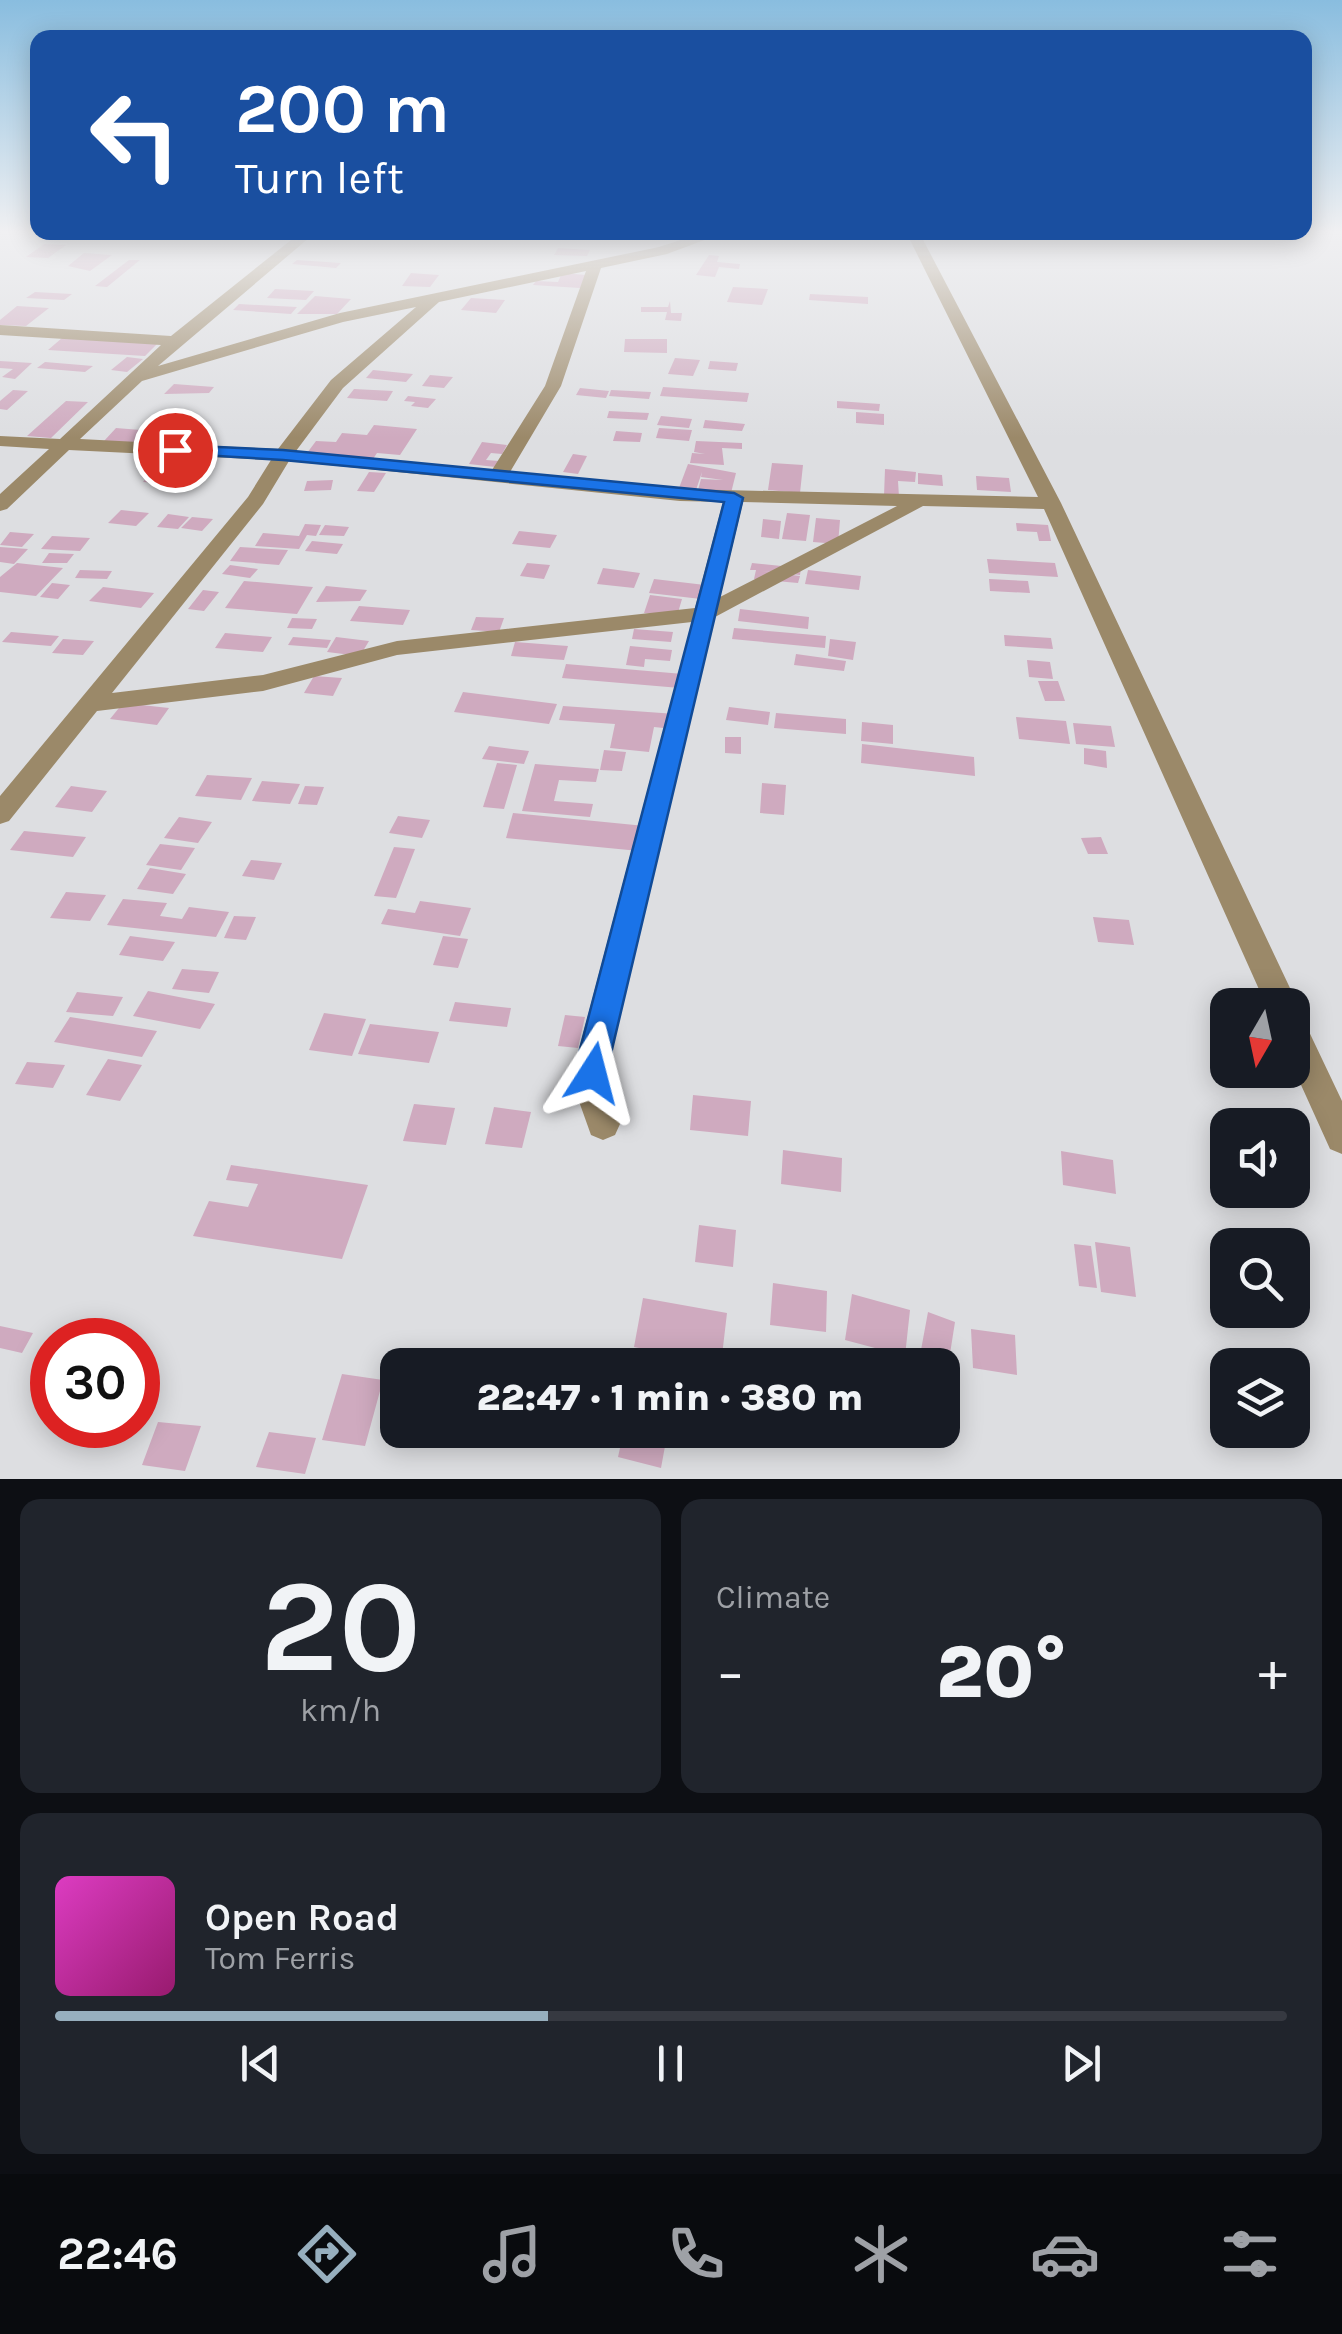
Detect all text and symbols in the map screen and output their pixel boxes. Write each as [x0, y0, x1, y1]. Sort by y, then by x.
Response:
text: 200 m [235, 68, 450, 150]
icon: left [70, 70, 200, 200]
text: Turn left [235, 152, 404, 204]
pin [133, 408, 218, 493]
icon: arrive [148, 423, 203, 478]
north arrow [1210, 988, 1310, 1088]
map controls [1210, 988, 1310, 1448]
position arrow [541, 1021, 645, 1125]
button: sound [1210, 1108, 1310, 1208]
button: search [1210, 1228, 1310, 1328]
speed limit sign: 30 [30, 1318, 160, 1448]
button: layers [1210, 1348, 1310, 1448]
text: 22:47 · 1 min · 380 m [477, 1375, 863, 1420]
text: 20 [260, 1551, 421, 1703]
text: Climate [716, 1579, 830, 1616]
text: 20° [936, 1628, 1067, 1716]
text: − [716, 1640, 745, 1704]
text: + [1258, 1640, 1287, 1704]
text: km/h [300, 1692, 381, 1729]
text: Open Road [205, 1895, 399, 1940]
text: Tom Ferris [205, 1940, 355, 1977]
icon: previous [233, 2036, 288, 2091]
icon: pause [643, 2036, 698, 2091]
icon: next [1054, 2036, 1109, 2091]
icon: directions [292, 2219, 362, 2289]
icon: music [477, 2219, 547, 2289]
icon: phone [661, 2219, 731, 2289]
icon: climate [846, 2219, 916, 2289]
icon: car [1030, 2219, 1100, 2289]
icon: filters [1215, 2219, 1285, 2289]
text: 22:46 [57, 2228, 178, 2280]

